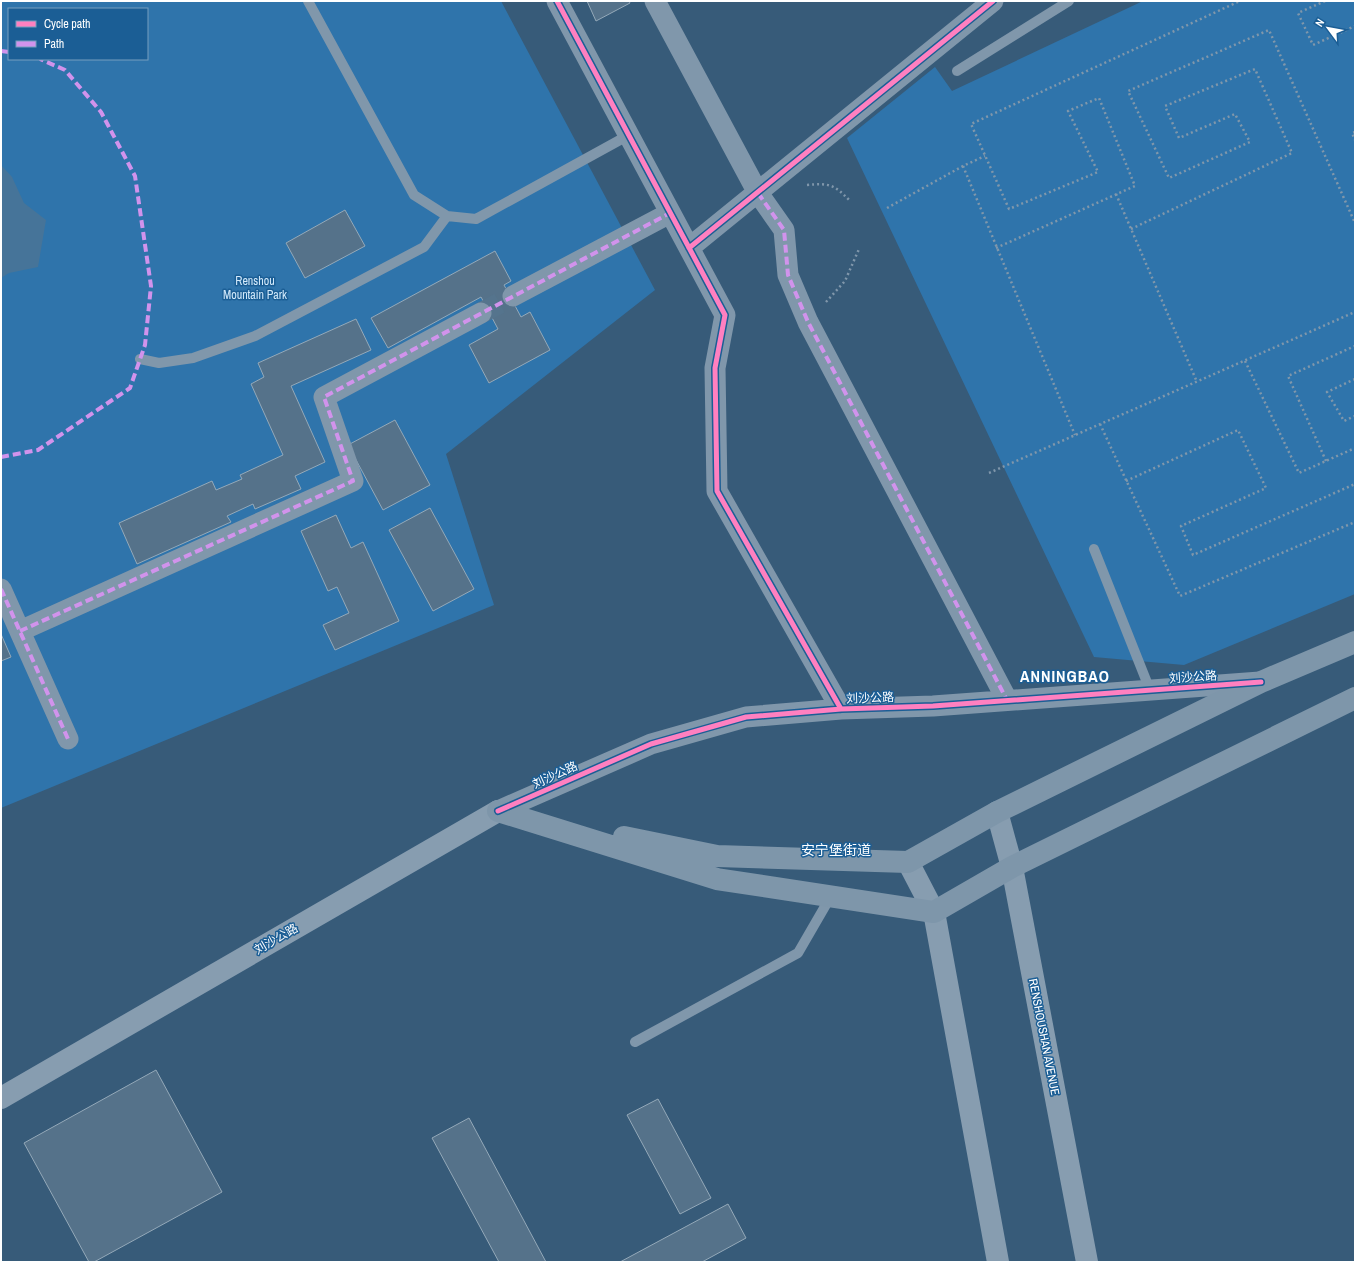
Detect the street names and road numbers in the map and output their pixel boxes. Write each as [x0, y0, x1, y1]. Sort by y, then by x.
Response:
street label: 刘沙公路 [1168, 667, 1218, 687]
street label: 刘沙公路 [846, 689, 894, 707]
street label: 刘沙公路 [530, 758, 580, 792]
street label: 刘沙公路 [251, 920, 301, 958]
street label: RENSHOUSHAN AVENUE [1025, 977, 1063, 1097]

